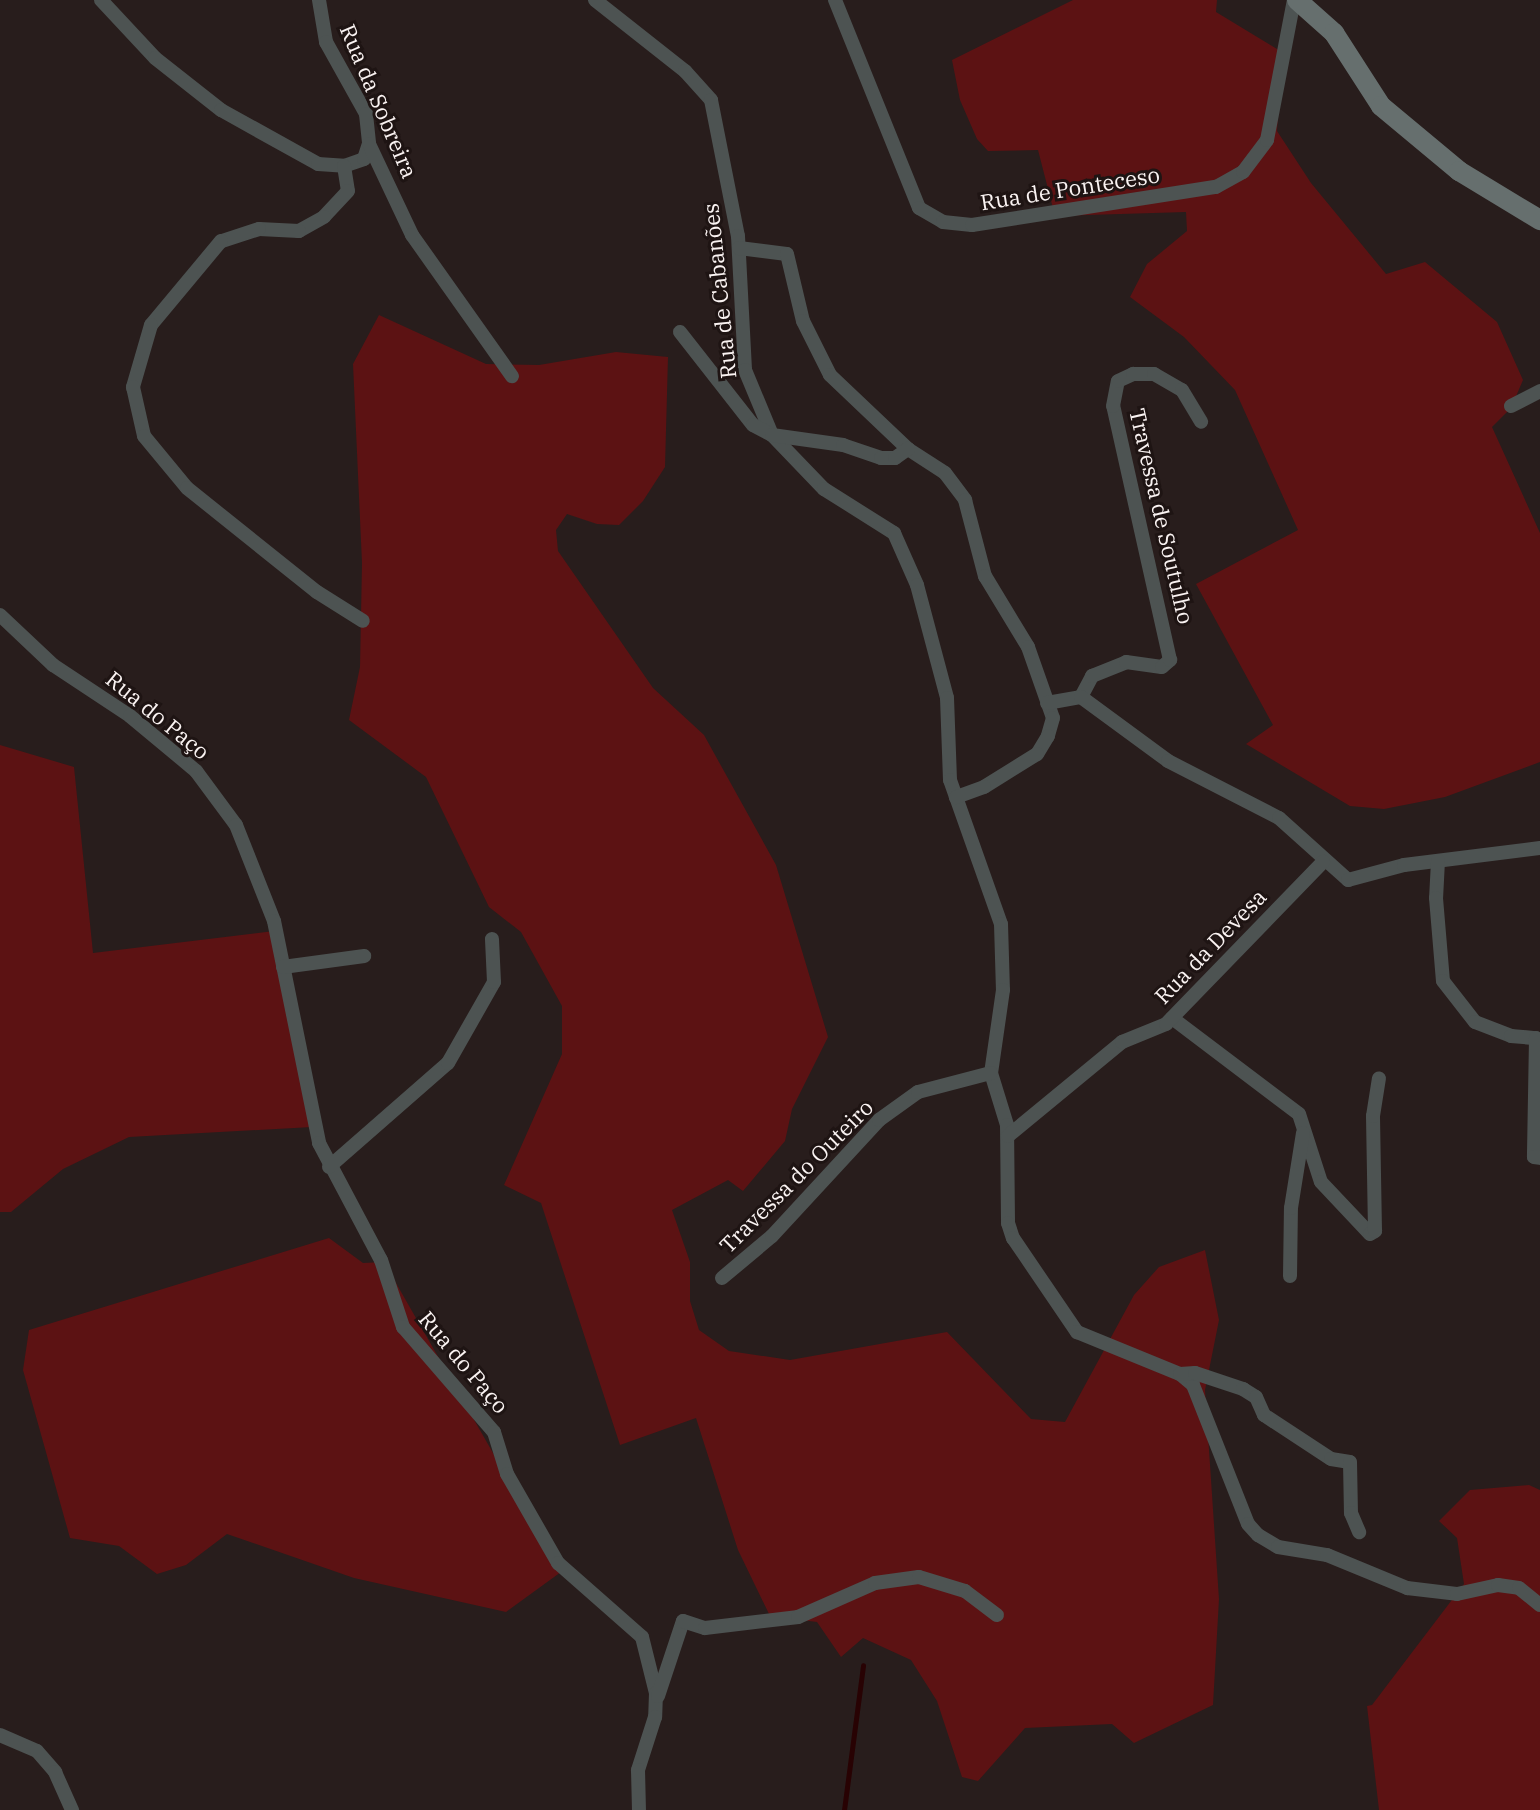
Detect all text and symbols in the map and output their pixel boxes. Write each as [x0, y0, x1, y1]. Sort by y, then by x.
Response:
street label: Rua da Sobreira [335, 20, 423, 182]
street label: Rua de Ponteceso [979, 161, 1161, 215]
street label: Rua de Cabanões [697, 202, 741, 380]
street label: Travessa de Soutulho [1124, 406, 1200, 626]
street label: Rua do Paço [101, 665, 215, 765]
street label: Rua da Devesa [1149, 883, 1271, 1009]
street label: Travessa do Outeiro [714, 1094, 878, 1258]
street label: Rua do Paço [414, 1306, 514, 1418]

